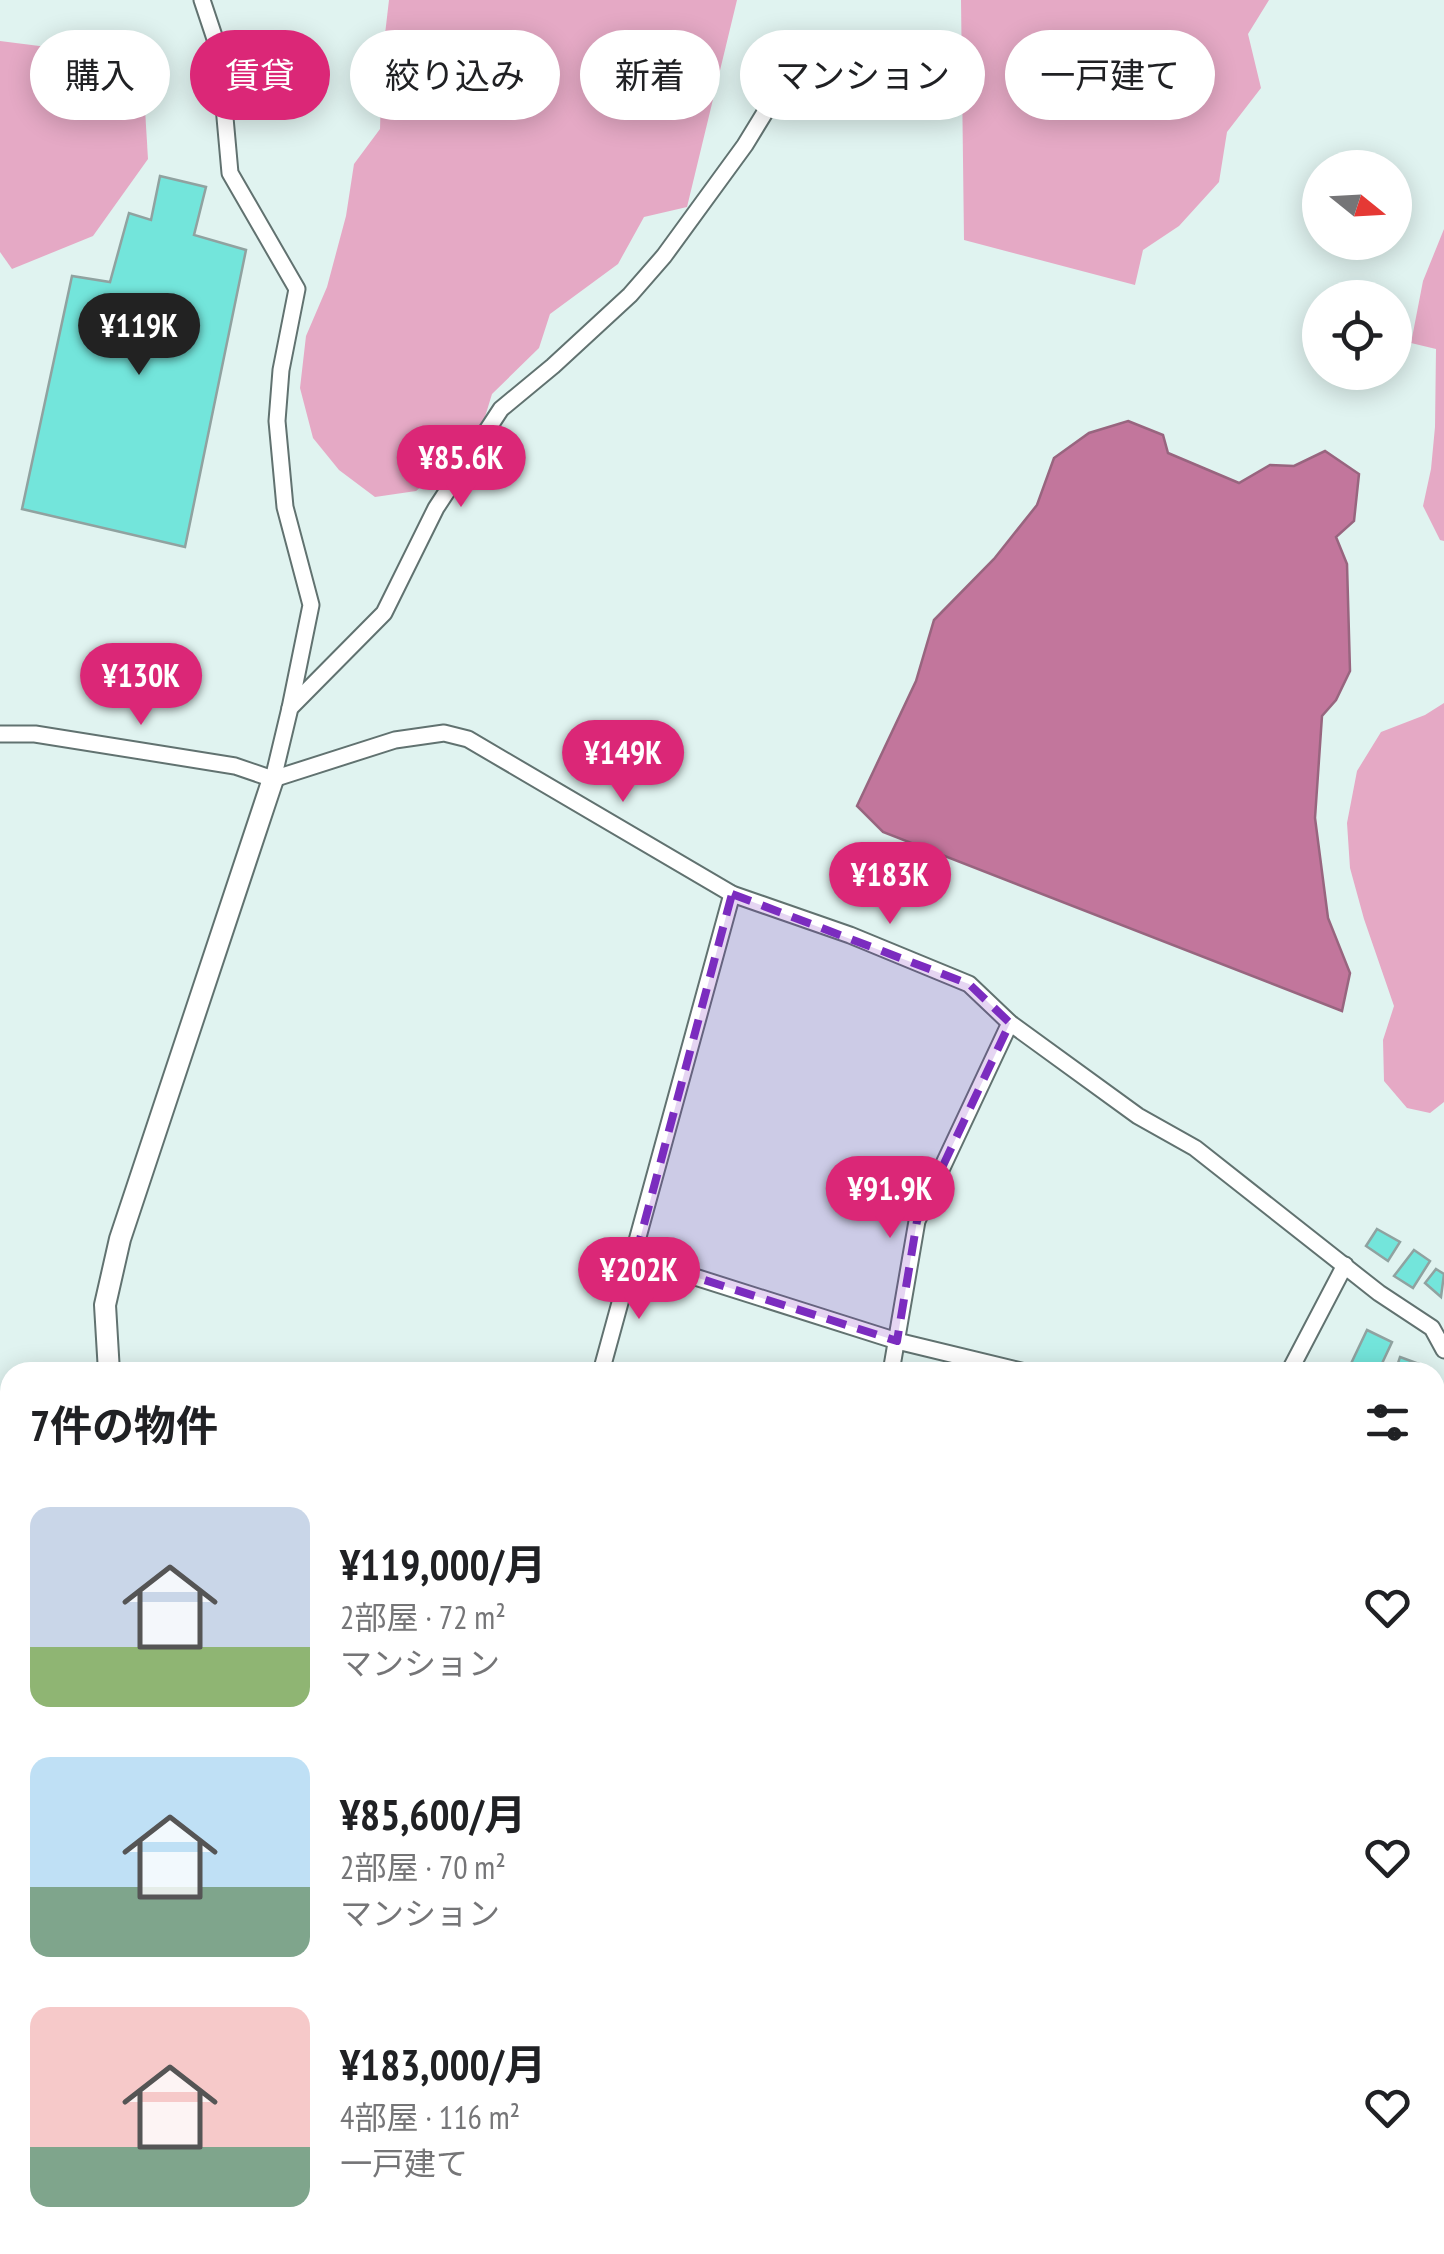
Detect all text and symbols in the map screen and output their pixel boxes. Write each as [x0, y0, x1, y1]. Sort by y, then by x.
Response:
chip: 購入 [30, 30, 170, 120]
chip: 賃貸 [190, 30, 330, 120]
chip: 絞り込み [350, 30, 560, 120]
chip: 新着 [580, 30, 720, 120]
chip: マンション [740, 30, 985, 120]
chip: 一戸建て [1005, 30, 1215, 120]
north arrow [1302, 150, 1412, 260]
map controls [1302, 150, 1412, 390]
button: locate [1302, 280, 1412, 390]
pin: ¥119K [69, 293, 209, 378]
text: ¥119K [100, 304, 178, 346]
pin: ¥85.6K [380, 425, 542, 510]
text: ¥85.6K [419, 436, 503, 478]
pin: ¥130K [71, 643, 211, 728]
text: ¥130K [102, 654, 180, 696]
pin: ¥149K [553, 720, 693, 805]
text: ¥149K [584, 731, 662, 773]
pin: ¥183K [820, 842, 960, 927]
text: ¥183K [851, 853, 929, 895]
pin: ¥91.9K [809, 1156, 971, 1241]
text: ¥91.9K [848, 1167, 932, 1209]
pin: ¥202K [569, 1237, 709, 1322]
text: ¥202K [600, 1248, 678, 1290]
icon: filters [1360, 1395, 1415, 1450]
text: 7件の物件 [30, 1398, 218, 1453]
text: ¥119,000/月 [340, 1537, 546, 1592]
icon: home [110, 1547, 230, 1667]
icon: heart [1360, 1580, 1415, 1635]
text: 2部屋 · 72 m² [340, 1596, 506, 1638]
text: マンション [340, 1642, 500, 1684]
text: ¥85,600/月 [340, 1787, 526, 1842]
icon: home [110, 1797, 230, 1917]
icon: heart [1360, 1830, 1415, 1885]
text: 2部屋 · 70 m² [340, 1846, 506, 1888]
text: マンション [340, 1892, 500, 1934]
text: ¥183,000/月 [340, 2037, 546, 2092]
icon: home [110, 2047, 230, 2167]
icon: heart [1360, 2080, 1415, 2135]
text: 4部屋 · 116 m² [340, 2096, 520, 2138]
text: 一戸建て [340, 2142, 468, 2184]

